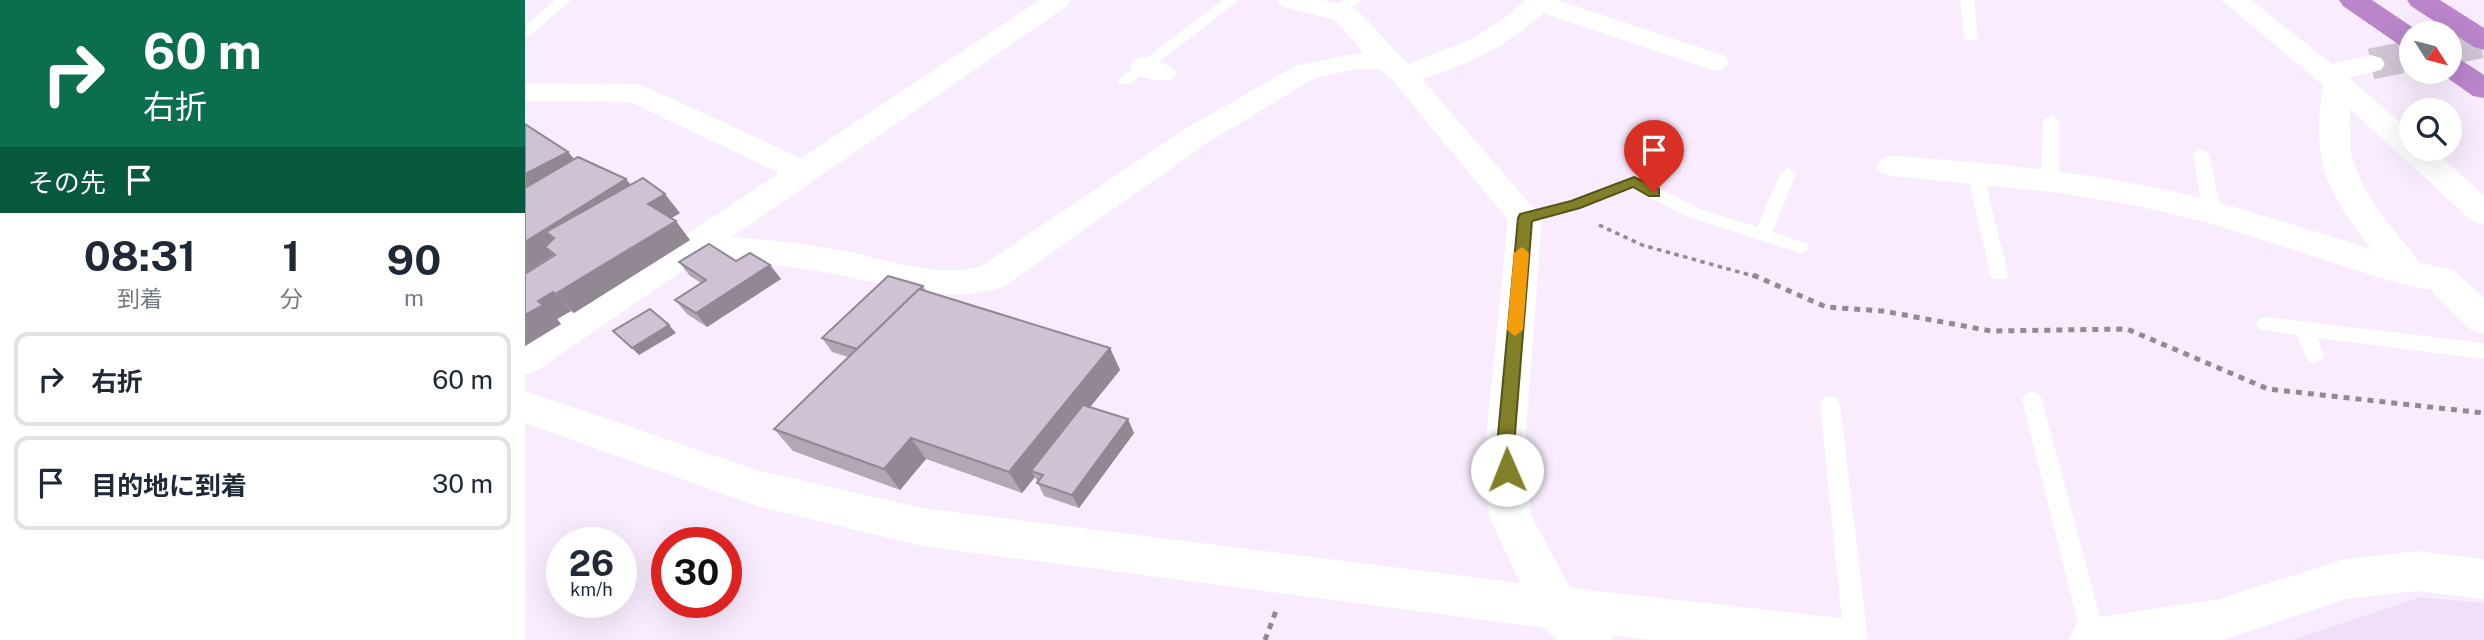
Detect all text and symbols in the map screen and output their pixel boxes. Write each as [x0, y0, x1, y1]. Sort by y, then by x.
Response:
north arrow [2399, 21, 2462, 84]
map controls [2399, 21, 2462, 161]
text: 60 m [143, 22, 262, 80]
icon: right [28, 28, 119, 119]
text: 右折 [143, 88, 207, 125]
button: search [2399, 98, 2462, 161]
pin [1624, 120, 1684, 192]
icon: arrive [1635, 131, 1673, 169]
icon: arrive [120, 161, 158, 199]
text: その先 [28, 167, 106, 198]
text: 08:31 [84, 231, 196, 280]
text: 1 [282, 231, 300, 280]
text: 90 [387, 235, 441, 284]
text: m [404, 284, 424, 311]
text: 到着 [117, 285, 163, 312]
text: 分 [280, 285, 303, 312]
icon: right [32, 360, 70, 398]
text: 60 m [432, 364, 493, 395]
text: 右折 [91, 366, 143, 397]
position arrow [1470, 433, 1544, 507]
icon: arrive [32, 464, 70, 502]
text: 30 m [432, 468, 493, 499]
text: 目的地に到着 [91, 470, 247, 501]
speed limit sign: 30 [651, 527, 742, 618]
text: 26 [569, 543, 614, 584]
text: km/h [570, 579, 613, 600]

